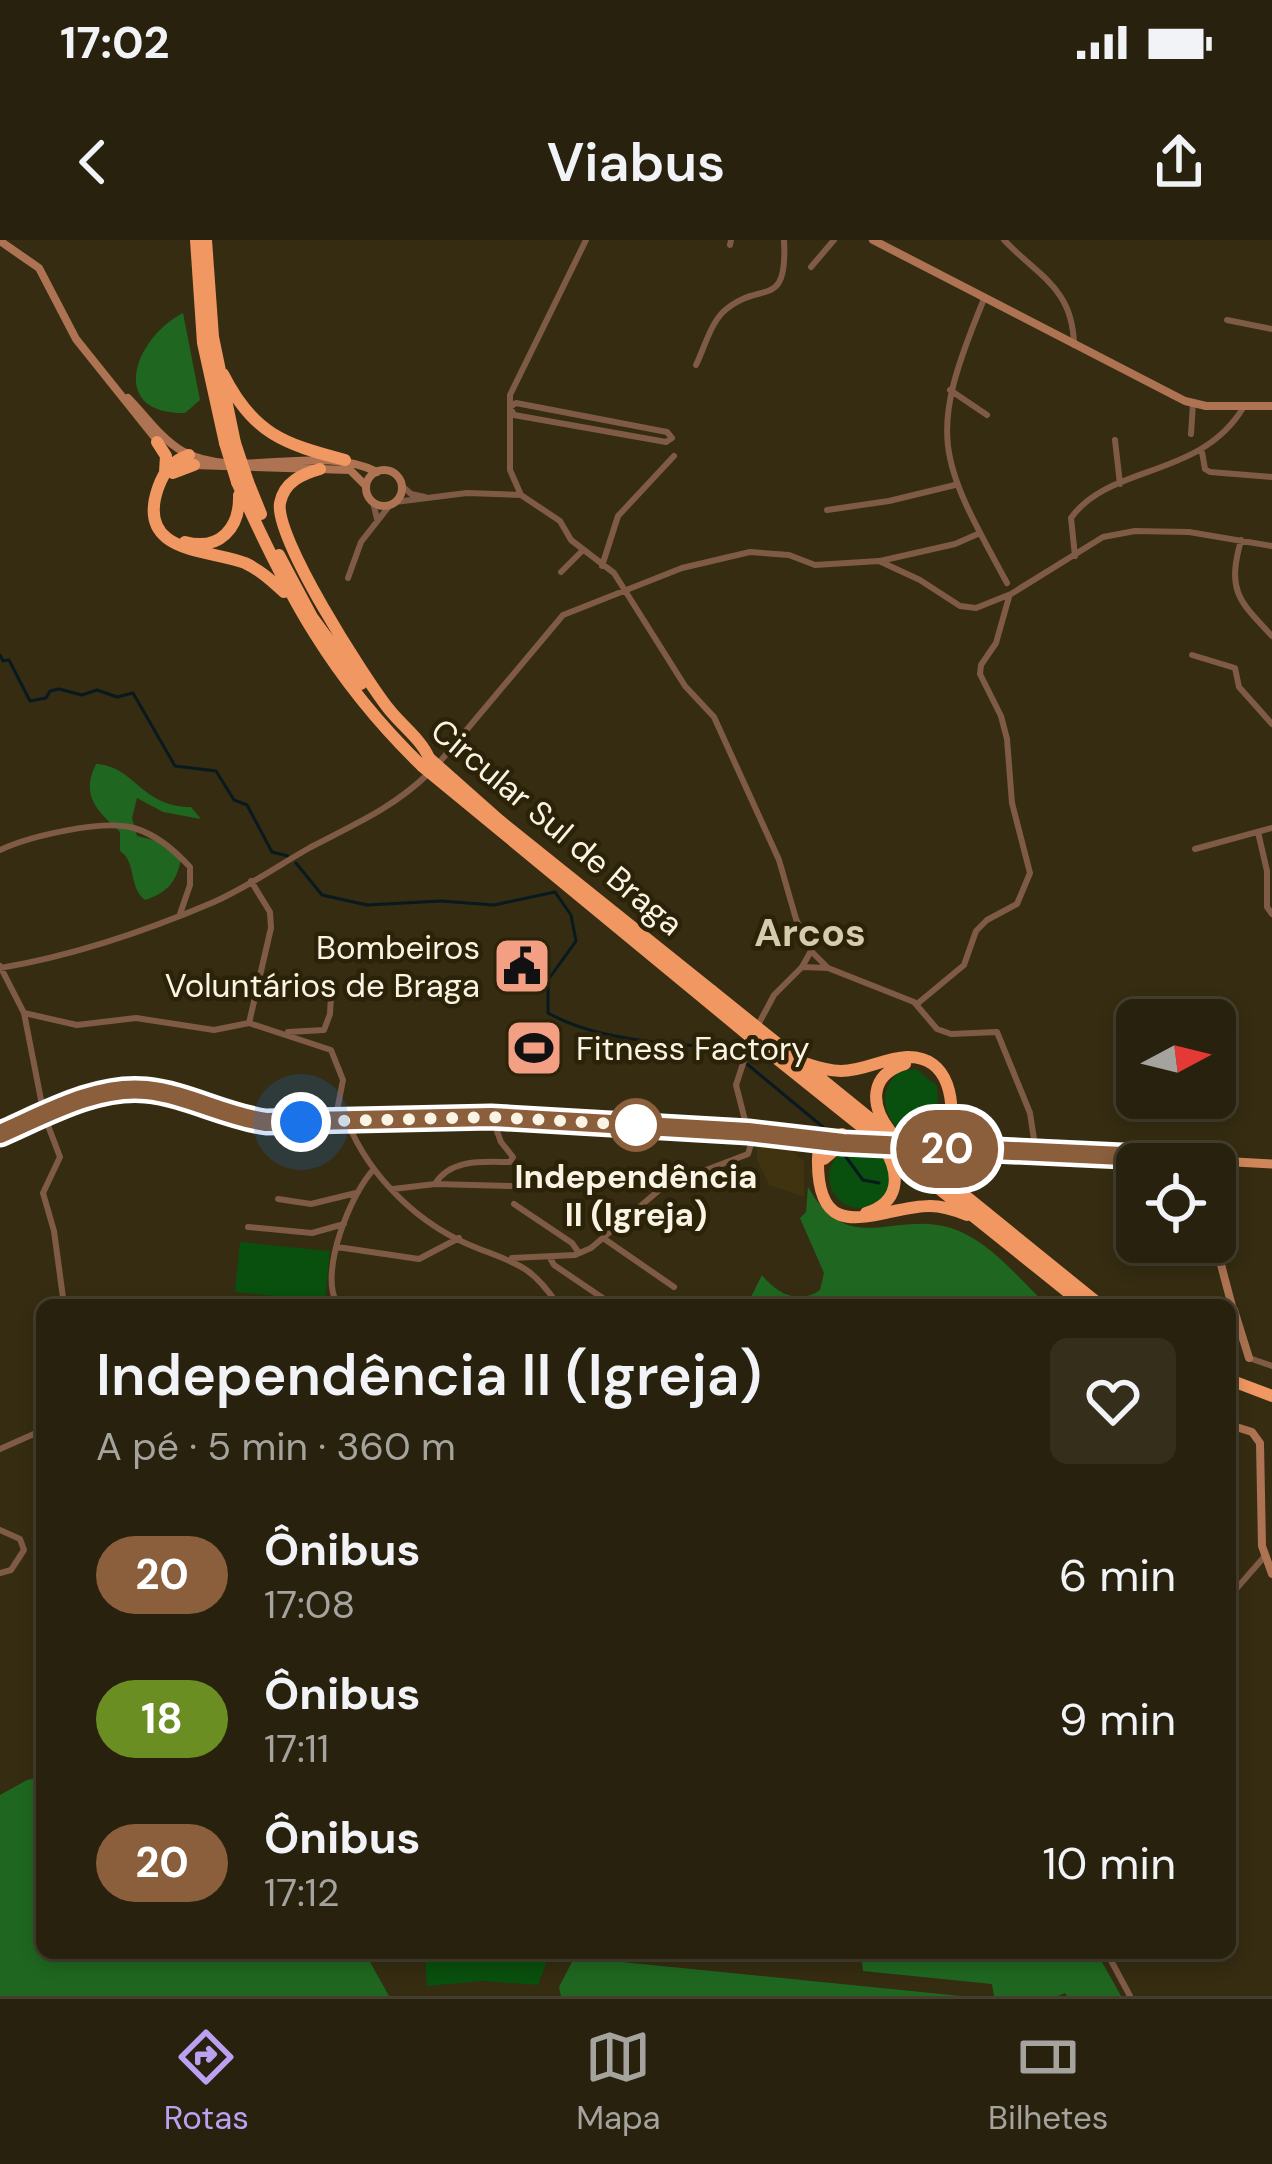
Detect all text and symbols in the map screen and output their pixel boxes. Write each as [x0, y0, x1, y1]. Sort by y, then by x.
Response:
text: 17:02 [60, 13, 169, 72]
text: Viabus [547, 127, 725, 198]
icon: back [60, 129, 126, 195]
icon: share [1146, 129, 1212, 195]
street label: Circular Sul de Braga [422, 709, 692, 945]
district label: Arcos [754, 907, 866, 958]
place label: Bombeiros Voluntários de Braga [165, 926, 480, 1007]
public building icon: Bombeiros Voluntários de Braga [491, 935, 553, 997]
north arrow [1116, 999, 1236, 1119]
map controls [1116, 999, 1236, 1263]
sports icon: Fitness Factory [503, 1017, 565, 1079]
place label: Fitness Factory [576, 1027, 810, 1070]
your location [271, 1092, 331, 1152]
marker: Independência II (Igreja) [611, 1100, 661, 1150]
line badge: 20 [893, 1110, 1001, 1188]
text: 20 [920, 1121, 974, 1176]
button: locate [1116, 1143, 1236, 1263]
place label: Independência II (Igreja) [515, 1155, 757, 1236]
text: Independência II (Igreja) [96, 1338, 762, 1413]
button: heart [1050, 1338, 1176, 1464]
text: A pé · 5 min · 360 m [96, 1421, 456, 1472]
text: Ônibus [264, 1520, 421, 1579]
text: 6 min [1059, 1546, 1176, 1605]
text: 20 [135, 1547, 189, 1602]
text: 17:08 [264, 1579, 355, 1630]
text: Ônibus [264, 1664, 421, 1723]
text: 9 min [1059, 1690, 1176, 1749]
text: 18 [141, 1691, 183, 1746]
text: 17:11 [264, 1723, 329, 1774]
text: Ônibus [264, 1808, 421, 1867]
text: 10 min [1042, 1834, 1176, 1893]
text: 20 [135, 1835, 189, 1890]
text: 17:12 [264, 1867, 340, 1918]
tab: Rotas [164, 2024, 249, 2139]
tab: Mapa [576, 2024, 661, 2139]
tab: Bilhetes [988, 2024, 1108, 2139]

